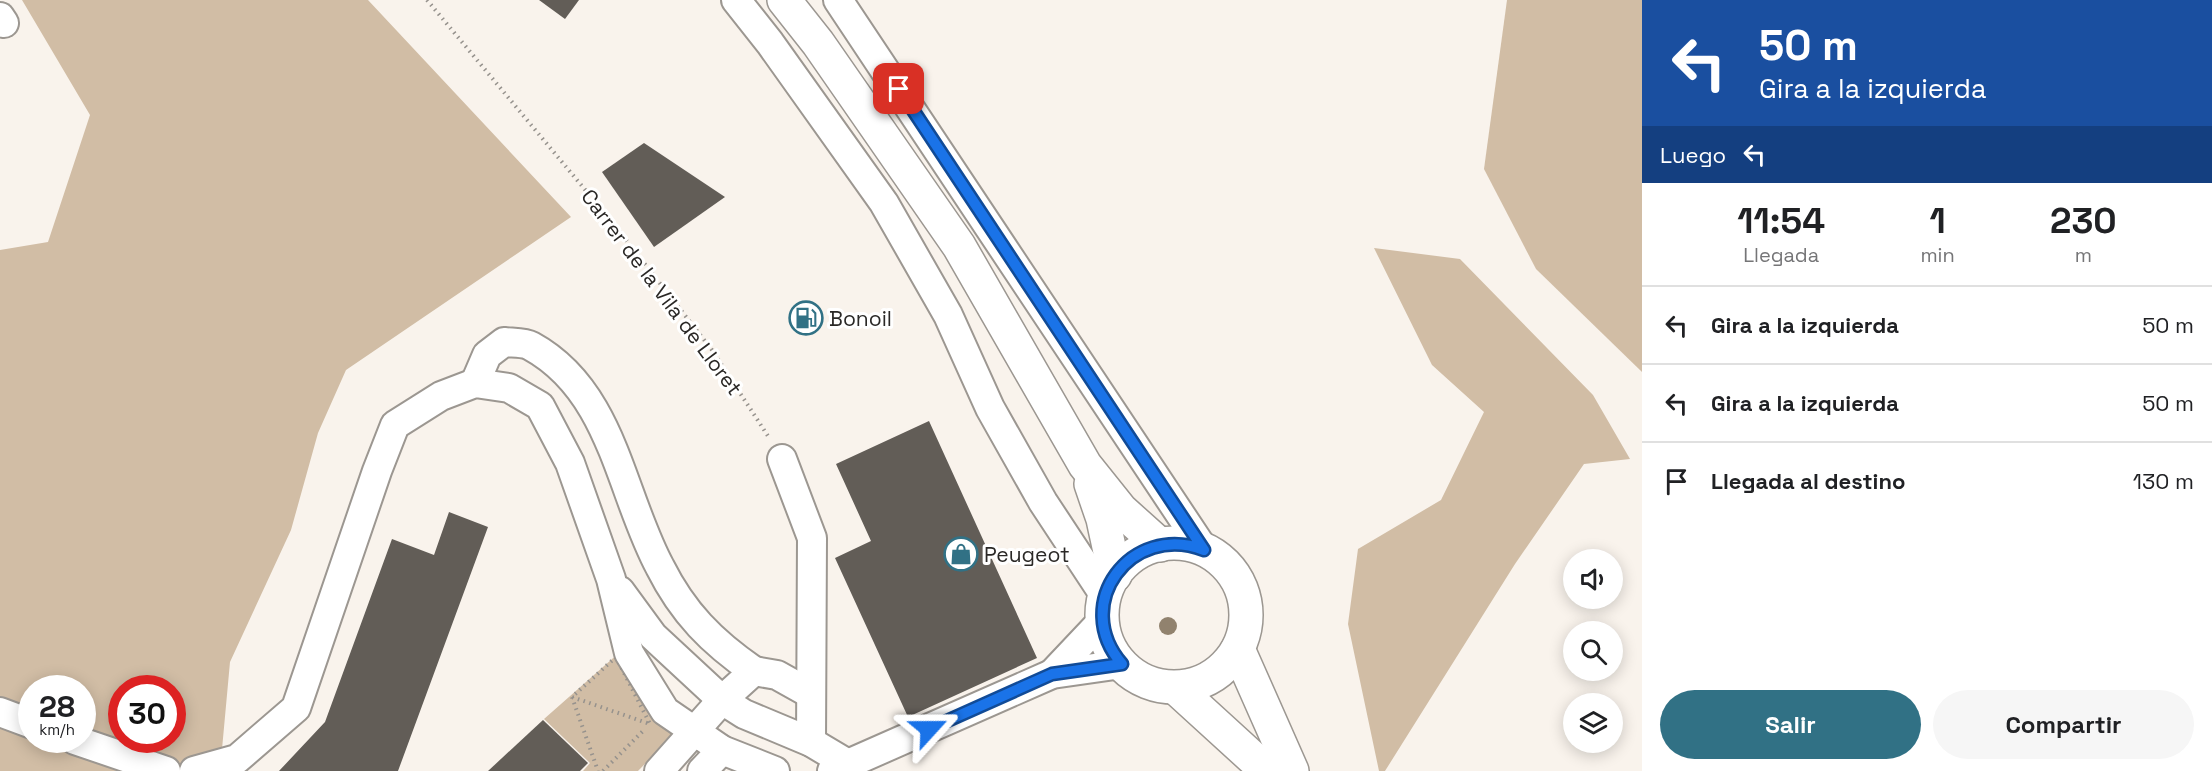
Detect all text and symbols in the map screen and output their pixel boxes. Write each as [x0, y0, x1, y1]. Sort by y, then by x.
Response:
text: 50 m [1759, 19, 1858, 72]
icon: left [1660, 24, 1738, 102]
pin [873, 63, 924, 114]
text: Gira a la izquierda [1759, 71, 1986, 106]
icon: arrive [882, 72, 915, 105]
icon: left [1738, 138, 1771, 171]
text: Luego [1660, 141, 1726, 169]
street label: Carrer de la Vila de Lloret [576, 183, 748, 401]
text: 11:54 [1737, 198, 1825, 244]
text: 1 [1929, 198, 1946, 244]
text: 230 [2050, 198, 2117, 244]
text: Llegada [1743, 242, 1819, 268]
text: min [1920, 242, 1955, 268]
text: m [2075, 242, 2092, 268]
fuel station icon: Bonoil [788, 300, 824, 336]
place label: Bonoil [829, 305, 892, 332]
icon: left [1660, 309, 1693, 342]
text: Gira a la izquierda [1711, 311, 1899, 339]
text: 50 m [2142, 311, 2194, 339]
icon: left [1660, 387, 1693, 420]
text: Gira a la izquierda [1711, 389, 1899, 417]
text: 50 m [2142, 389, 2194, 417]
icon: arrive [1660, 465, 1693, 498]
text: Llegada al destino [1711, 467, 1905, 495]
text: 130 m [2133, 467, 2194, 495]
shop icon: Peugeot [943, 536, 979, 572]
place label: Peugeot [984, 541, 1070, 568]
map controls [1563, 549, 1623, 753]
button: sound [1563, 549, 1623, 609]
button: search [1563, 621, 1623, 681]
speed limit sign: 30 [108, 675, 186, 753]
text: 28 [39, 687, 75, 726]
button: Salir [1660, 690, 1921, 759]
button: Compartir [1933, 690, 2194, 759]
button: layers [1563, 693, 1623, 753]
position arrow [897, 697, 961, 761]
text: km/h [39, 720, 75, 739]

